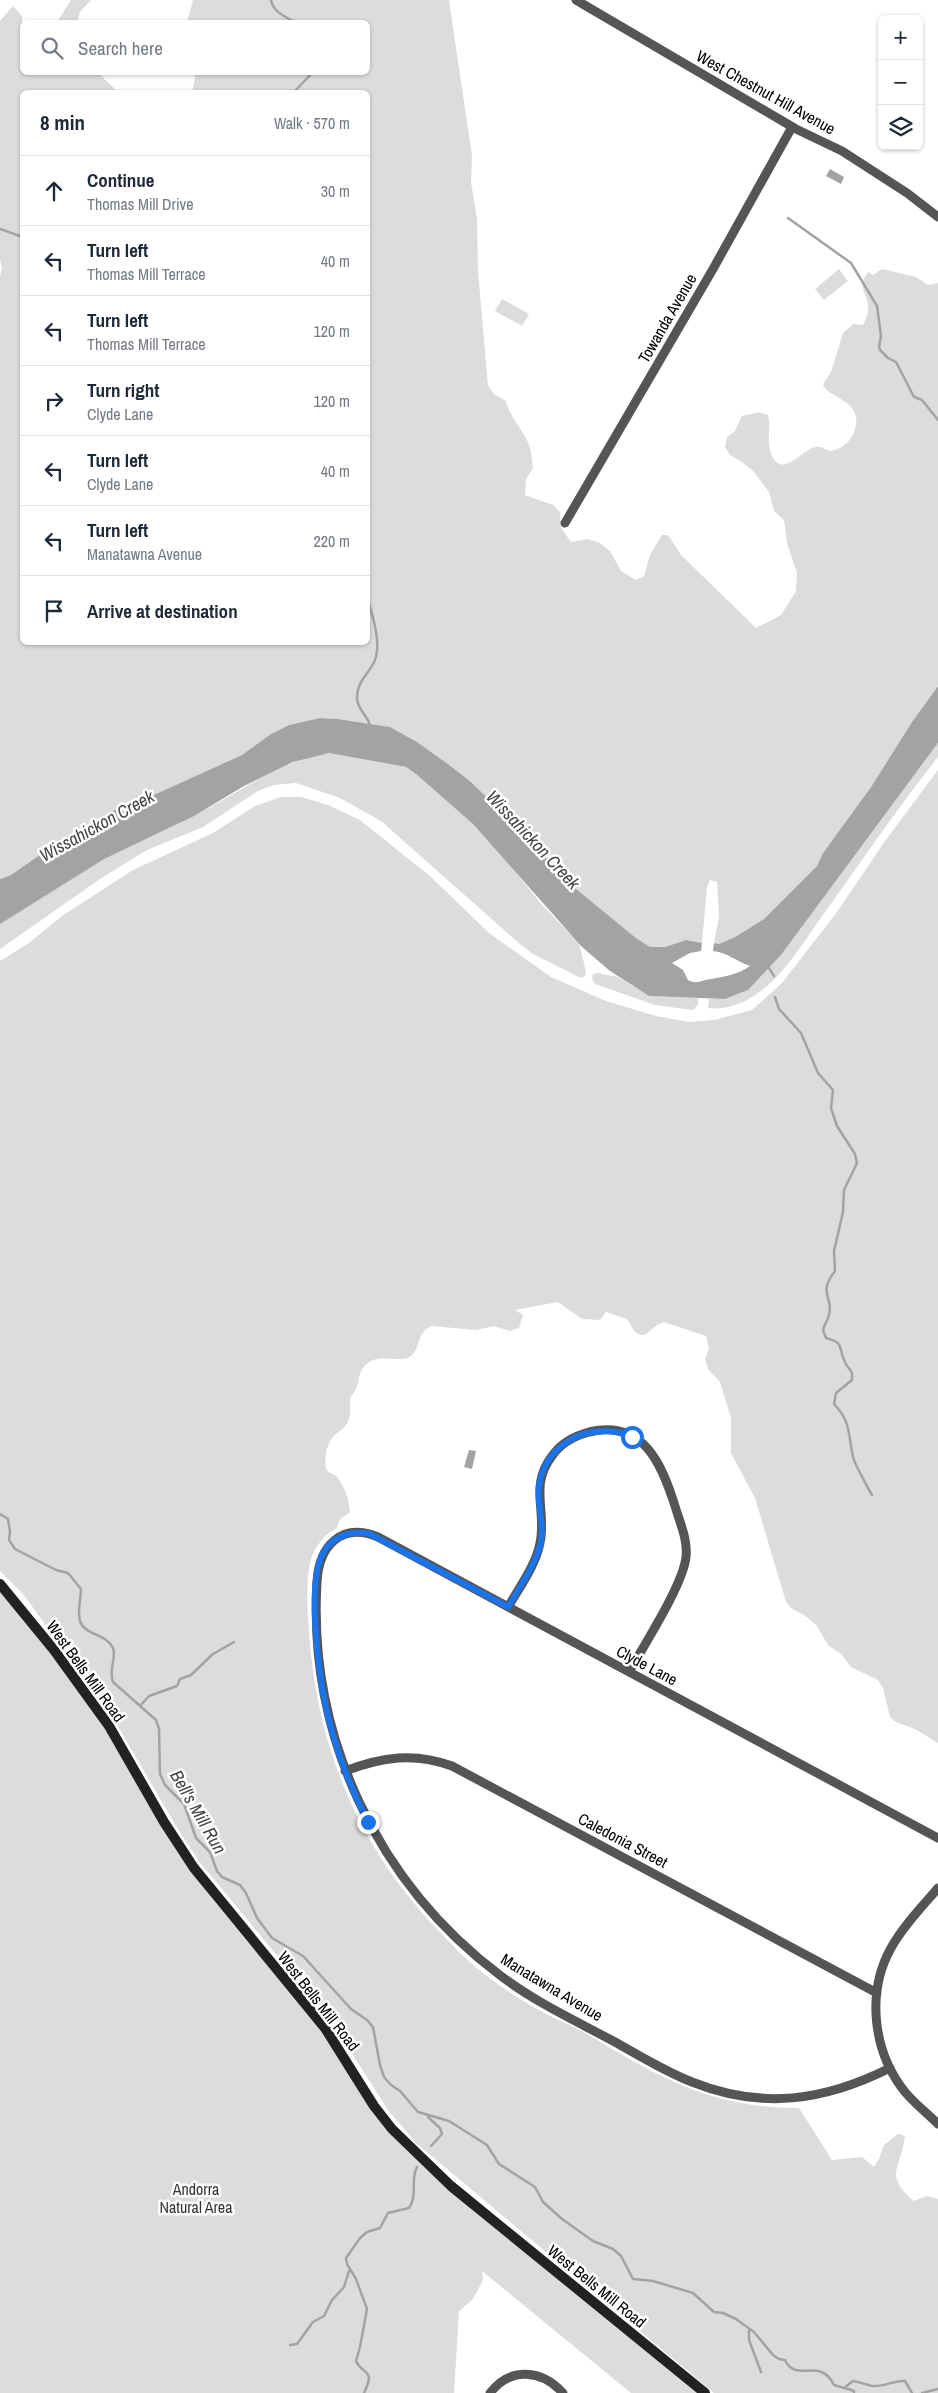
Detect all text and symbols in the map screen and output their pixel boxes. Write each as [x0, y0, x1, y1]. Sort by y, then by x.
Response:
map controls [878, 15, 923, 150]
button: + [878, 15, 923, 60]
search box [20, 20, 370, 75]
icon: search [38, 34, 66, 62]
text: Search here [78, 35, 163, 61]
street label: West Chestnut Hill Avenue [693, 45, 839, 139]
button: − [878, 60, 923, 105]
button: layers [878, 105, 923, 150]
text: 8 min [40, 108, 85, 137]
text: Walk · 570 m [274, 112, 350, 134]
text: Continue [87, 167, 155, 193]
icon: ahead [40, 177, 68, 205]
text: 30 m [321, 180, 350, 202]
text: Thomas Mill Drive [87, 193, 193, 215]
text: Turn left [87, 237, 148, 263]
icon: left [40, 247, 68, 275]
text: 40 m [321, 250, 350, 272]
text: Thomas Mill Terrace [87, 263, 206, 285]
street label: Towanda Avenue [633, 269, 701, 367]
text: Turn left [87, 307, 148, 333]
icon: left [40, 317, 68, 345]
text: 120 m [314, 320, 350, 342]
text: Thomas Mill Terrace [87, 333, 206, 355]
text: Turn right [87, 377, 159, 403]
icon: right [40, 387, 68, 415]
text: 120 m [314, 390, 350, 412]
text: Clyde Lane [87, 403, 153, 425]
text: Turn left [87, 447, 148, 473]
icon: left [40, 457, 68, 485]
text: 40 m [321, 460, 350, 482]
text: Clyde Lane [87, 473, 153, 495]
text: Turn left [87, 517, 148, 543]
icon: left [40, 527, 68, 555]
text: 220 m [314, 530, 350, 552]
text: Manatawna Avenue [87, 543, 202, 565]
icon: arrive [40, 597, 68, 625]
text: Arrive at destination [87, 598, 238, 624]
water label: Wissahickon Creek [35, 783, 159, 867]
water label: Wissahickon Creek [481, 784, 586, 895]
route start [621, 1426, 644, 1449]
street label: West Bells Mill Road [42, 1616, 130, 1726]
street label: Clyde Lane [613, 1640, 681, 1690]
water label: Bell's Mill Run [164, 1765, 233, 1858]
street label: Caledonia Street [574, 1807, 672, 1873]
route end [357, 1811, 380, 1834]
street label: West Bells Mill Road [273, 1947, 365, 2055]
street label: Manatawna Avenue [497, 1948, 607, 2026]
park label: Andorra Natural Area [160, 2178, 233, 2218]
street label: West Bells Mill Road [543, 2239, 651, 2333]

